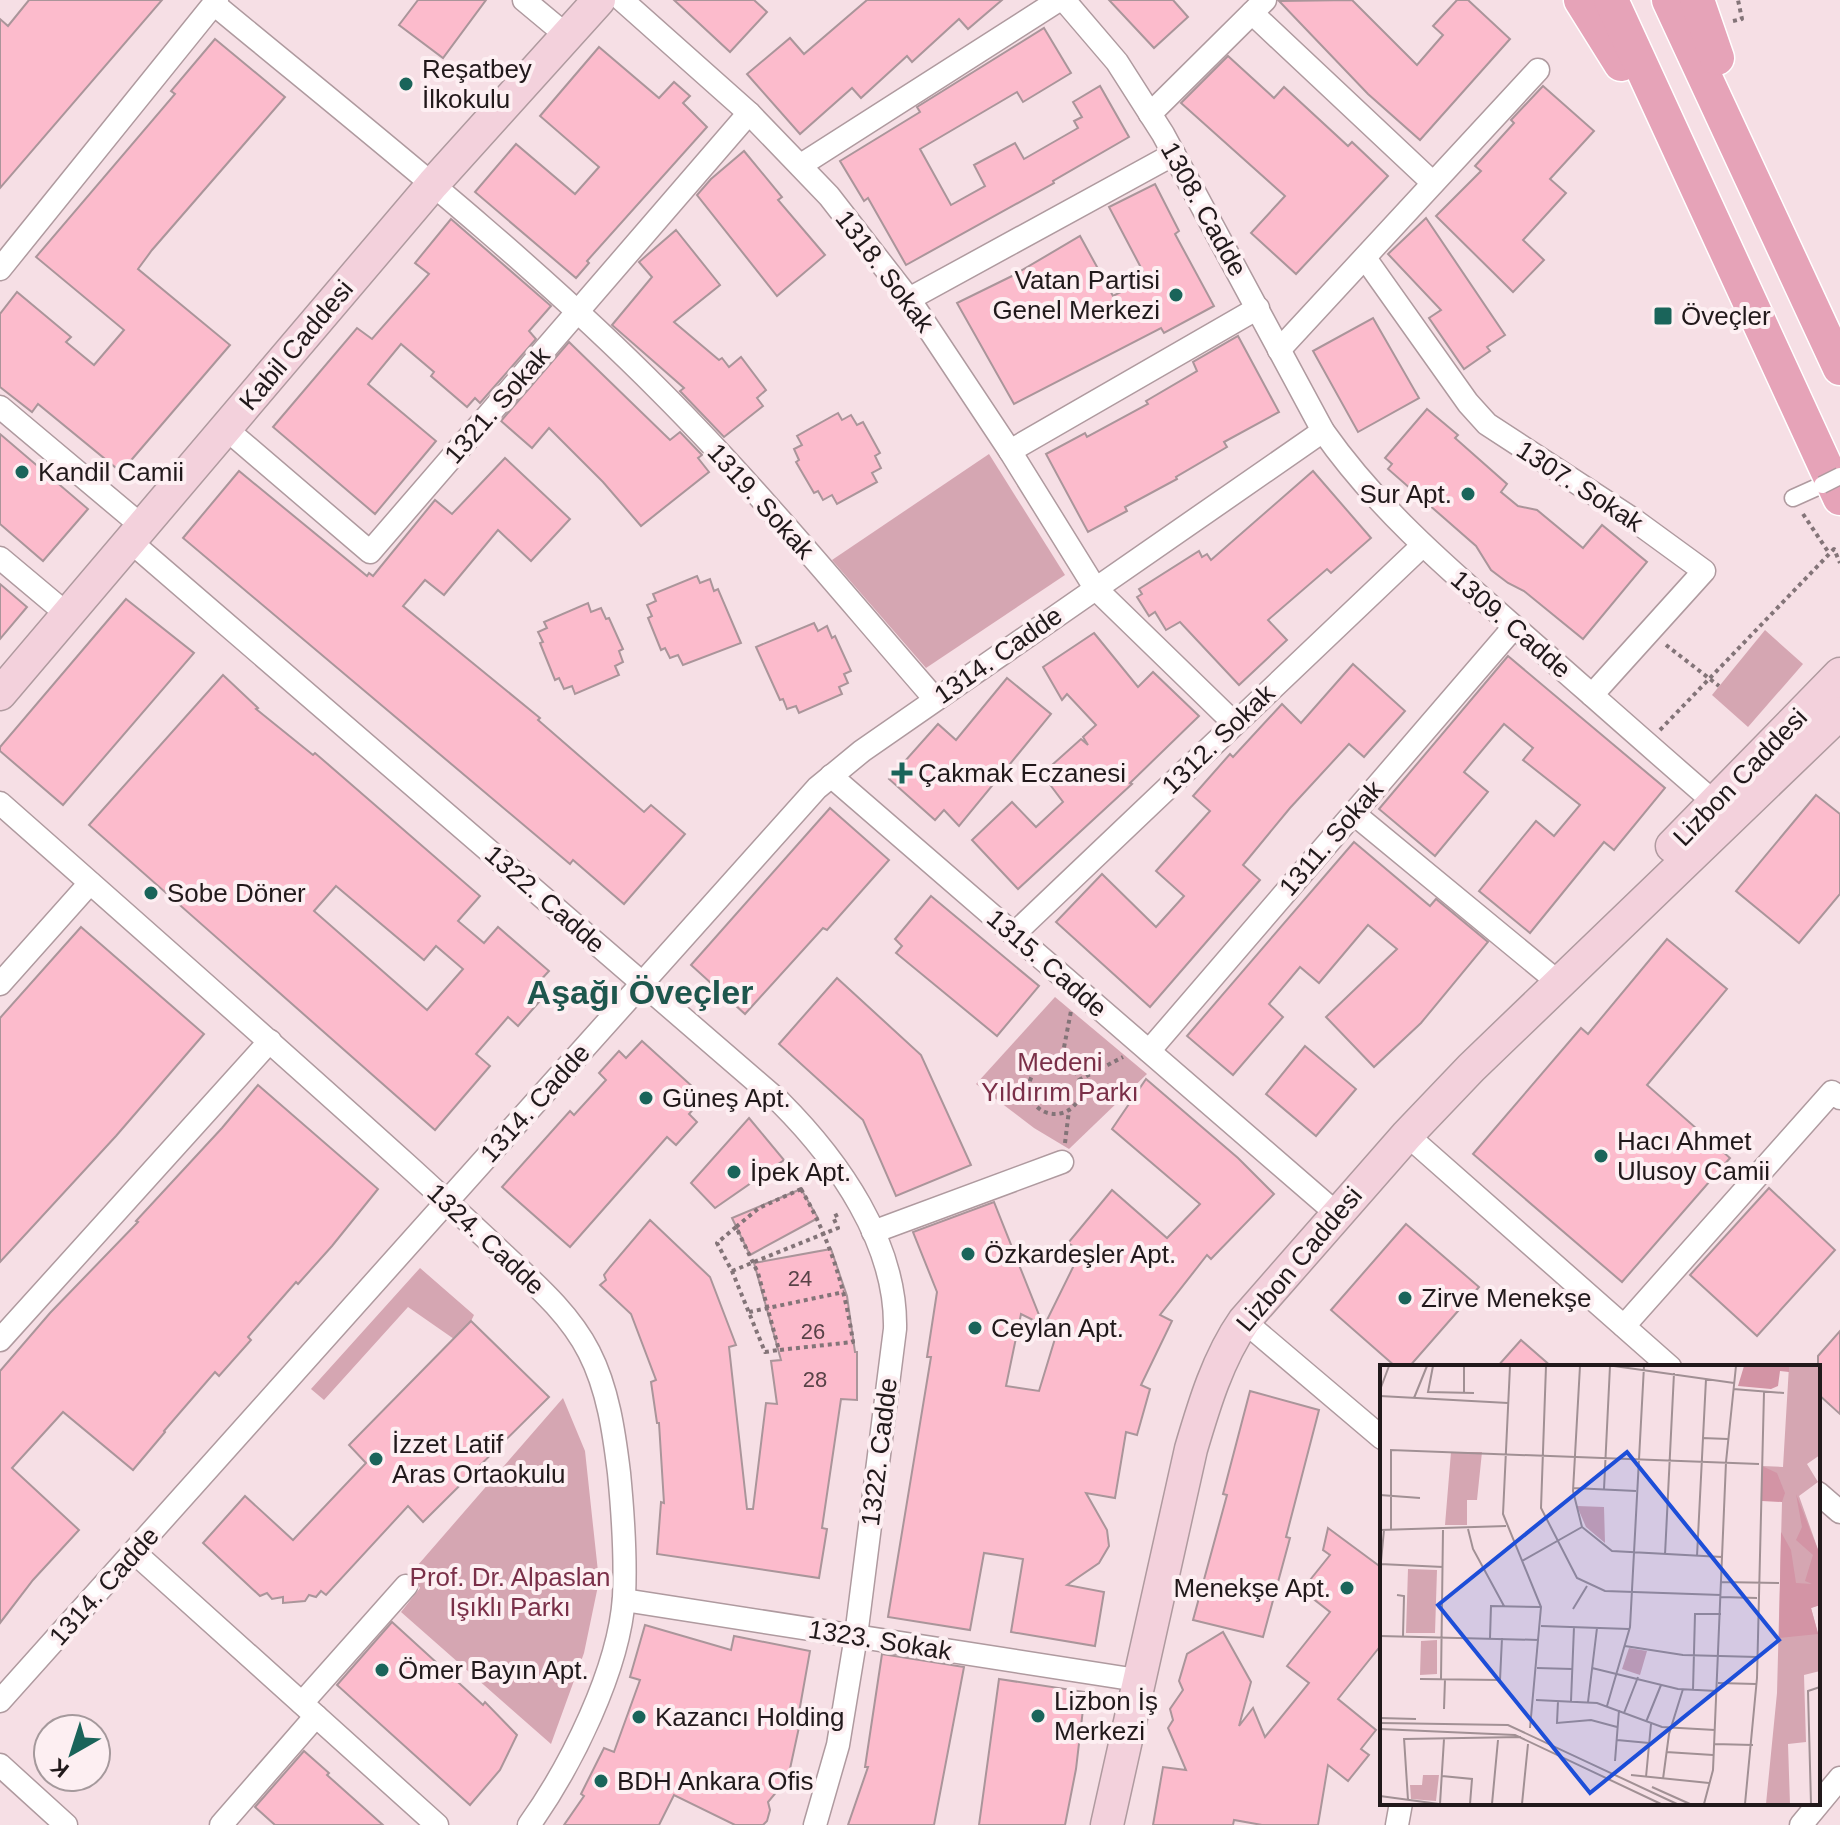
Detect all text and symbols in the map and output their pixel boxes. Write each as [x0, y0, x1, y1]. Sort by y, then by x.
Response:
place label: Reşatbey İlkokulu [422, 54, 532, 114]
marker: Reşatbey İlkokulu [397, 75, 415, 93]
street label: 1308. Cadde [1155, 137, 1253, 281]
street label: 1318. Sokak [830, 204, 941, 339]
place label: Vatan Partisi Genel Merkezi [992, 265, 1160, 325]
street label: Kabil Caddesi [233, 274, 359, 416]
marker: Vatan Partisi Genel Merkezi [1167, 286, 1185, 304]
place label: Öveçler [1681, 301, 1771, 331]
marker: Öveçler [1652, 305, 1674, 327]
street label: 1321. Sokak [438, 340, 556, 469]
street label: 1307. Sokak [1511, 434, 1650, 538]
street label: 1319. Sokak [701, 437, 821, 565]
place label: Kandil Camii [38, 457, 184, 487]
marker: Kandil Camii [13, 463, 31, 481]
place label: Sur Apt. [1360, 479, 1452, 509]
marker: Sur Apt. [1459, 485, 1477, 503]
street label: 1309. Cadde [1445, 564, 1577, 684]
street label: 1314. Cadde [928, 600, 1068, 710]
street label: 1312. Sokak [1156, 677, 1281, 800]
street label: Lizbon Caddesi [1667, 702, 1813, 852]
place label: Çakmak Eczanesi [918, 758, 1126, 788]
marker: Çakmak Eczanesi [893, 764, 911, 782]
street label: 1311. Sokak [1273, 774, 1390, 902]
street label: 1322. Cadde [479, 839, 611, 959]
place label: Sobe Döner [167, 878, 306, 908]
marker: Sobe Döner [142, 884, 160, 902]
street label: 1315. Cadde [981, 903, 1113, 1023]
district label: Aşağı Öveçler [527, 973, 753, 1011]
street label: 1314. Cadde [474, 1038, 596, 1168]
park label: Medeni Yıldırım Parkı [981, 1047, 1139, 1107]
place label: Güneş Apt. [662, 1083, 791, 1113]
marker: Güneş Apt. [637, 1089, 655, 1107]
place label: Hacı Ahmet Ulusoy Camii [1617, 1126, 1770, 1186]
marker: Hacı Ahmet Ulusoy Camii [1592, 1147, 1610, 1165]
place label: İpek Apt. [750, 1157, 851, 1187]
marker: İpek Apt. [725, 1163, 743, 1181]
street label: 1324. Cadde [421, 1177, 551, 1301]
street label: Lizbon Caddesi [1230, 1181, 1368, 1337]
place label: Özkardeşler Apt. [984, 1239, 1176, 1269]
marker: Özkardeşler Apt. [959, 1245, 977, 1263]
house number: 24 [788, 1266, 812, 1291]
place label: Zirve Menekşe [1421, 1283, 1592, 1313]
marker: Zirve Menekşe [1396, 1289, 1414, 1307]
place label: Ceylan Apt. [991, 1313, 1124, 1343]
house number: 26 [801, 1319, 825, 1344]
marker: Ceylan Apt. [966, 1319, 984, 1337]
inset map [1380, 1365, 1820, 1805]
house number: 28 [803, 1367, 827, 1392]
street label: 1322. Cadde [855, 1376, 903, 1528]
place label: İzzet Latif Aras Ortaokulu [392, 1429, 565, 1489]
marker: İzzet Latif Aras Ortaokulu [367, 1450, 385, 1468]
street label: 1314. Cadde [43, 1521, 165, 1651]
park label: Prof. Dr. Alpaslan Işıklı Parkı [410, 1562, 610, 1622]
place label: Menekşe Apt. [1173, 1573, 1331, 1603]
marker: Menekşe Apt. [1338, 1579, 1356, 1597]
street label: 1323. Sokak [806, 1614, 955, 1666]
place label: Ömer Bayın Apt. [398, 1655, 589, 1685]
marker: Ömer Bayın Apt. [373, 1661, 391, 1679]
place label: Lizbon İş Merkezi [1054, 1686, 1158, 1746]
place label: Kazancı Holding [655, 1702, 844, 1732]
marker: Lizbon İş Merkezi [1029, 1707, 1047, 1725]
marker: Kazancı Holding [630, 1708, 648, 1726]
north arrow [32, 1713, 112, 1793]
text: K [46, 1753, 74, 1783]
place label: BDH Ankara Ofis [617, 1766, 814, 1796]
marker: BDH Ankara Ofis [592, 1772, 610, 1790]

